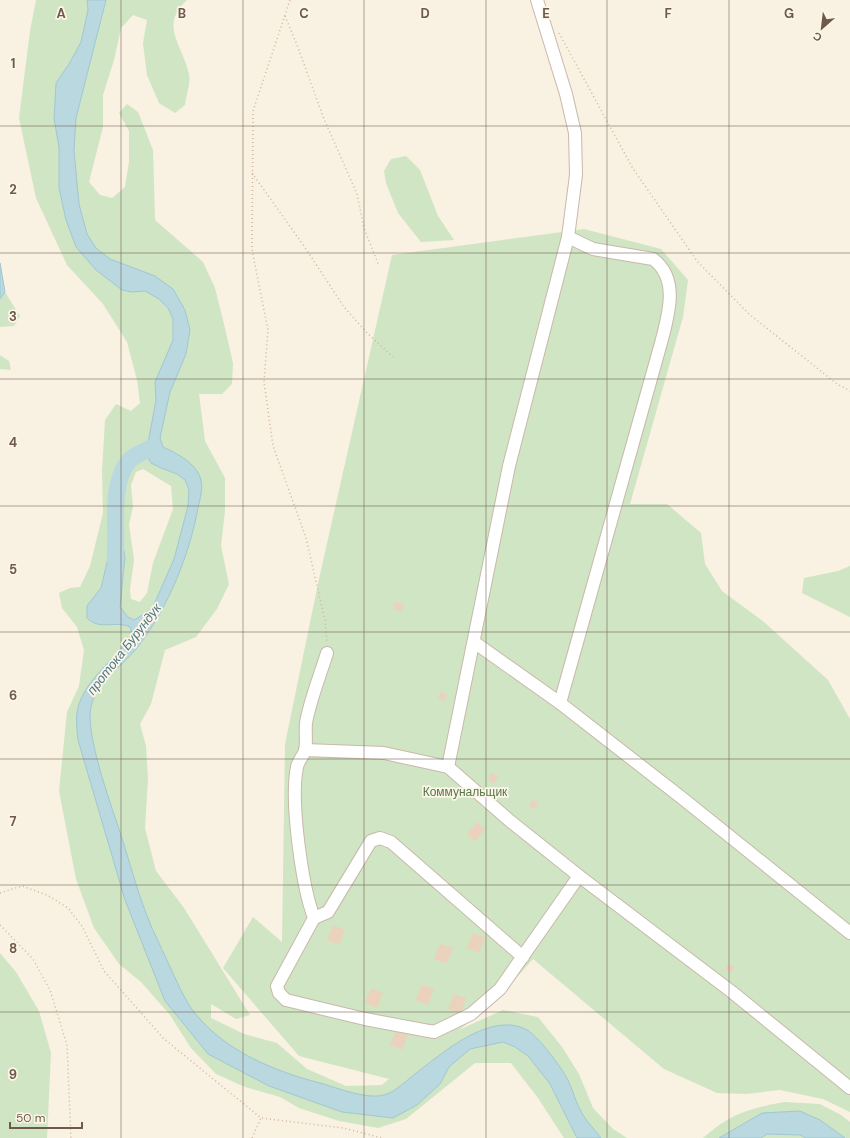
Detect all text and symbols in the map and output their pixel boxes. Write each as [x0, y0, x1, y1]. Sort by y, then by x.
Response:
text: A [56, 5, 66, 22]
text: B [178, 5, 186, 22]
text: C [299, 5, 309, 22]
text: D [420, 5, 430, 22]
text: E [542, 5, 550, 22]
text: F [664, 5, 672, 22]
text: G [784, 5, 794, 22]
north arrow [802, 8, 842, 48]
text: С [810, 29, 824, 45]
text: 1 [11, 55, 15, 72]
text: 2 [9, 181, 17, 198]
text: 3 [9, 308, 17, 325]
text: 4 [9, 434, 17, 451]
text: 5 [9, 561, 17, 578]
water label: протока Бурундук [83, 599, 166, 698]
text: 6 [9, 687, 17, 704]
park label: Коммунальщик [423, 784, 508, 800]
text: 7 [10, 813, 17, 830]
text: 8 [9, 940, 17, 957]
text: 9 [9, 1066, 17, 1083]
scale bar [10, 1104, 82, 1130]
text: 50 m [16, 1110, 45, 1126]

